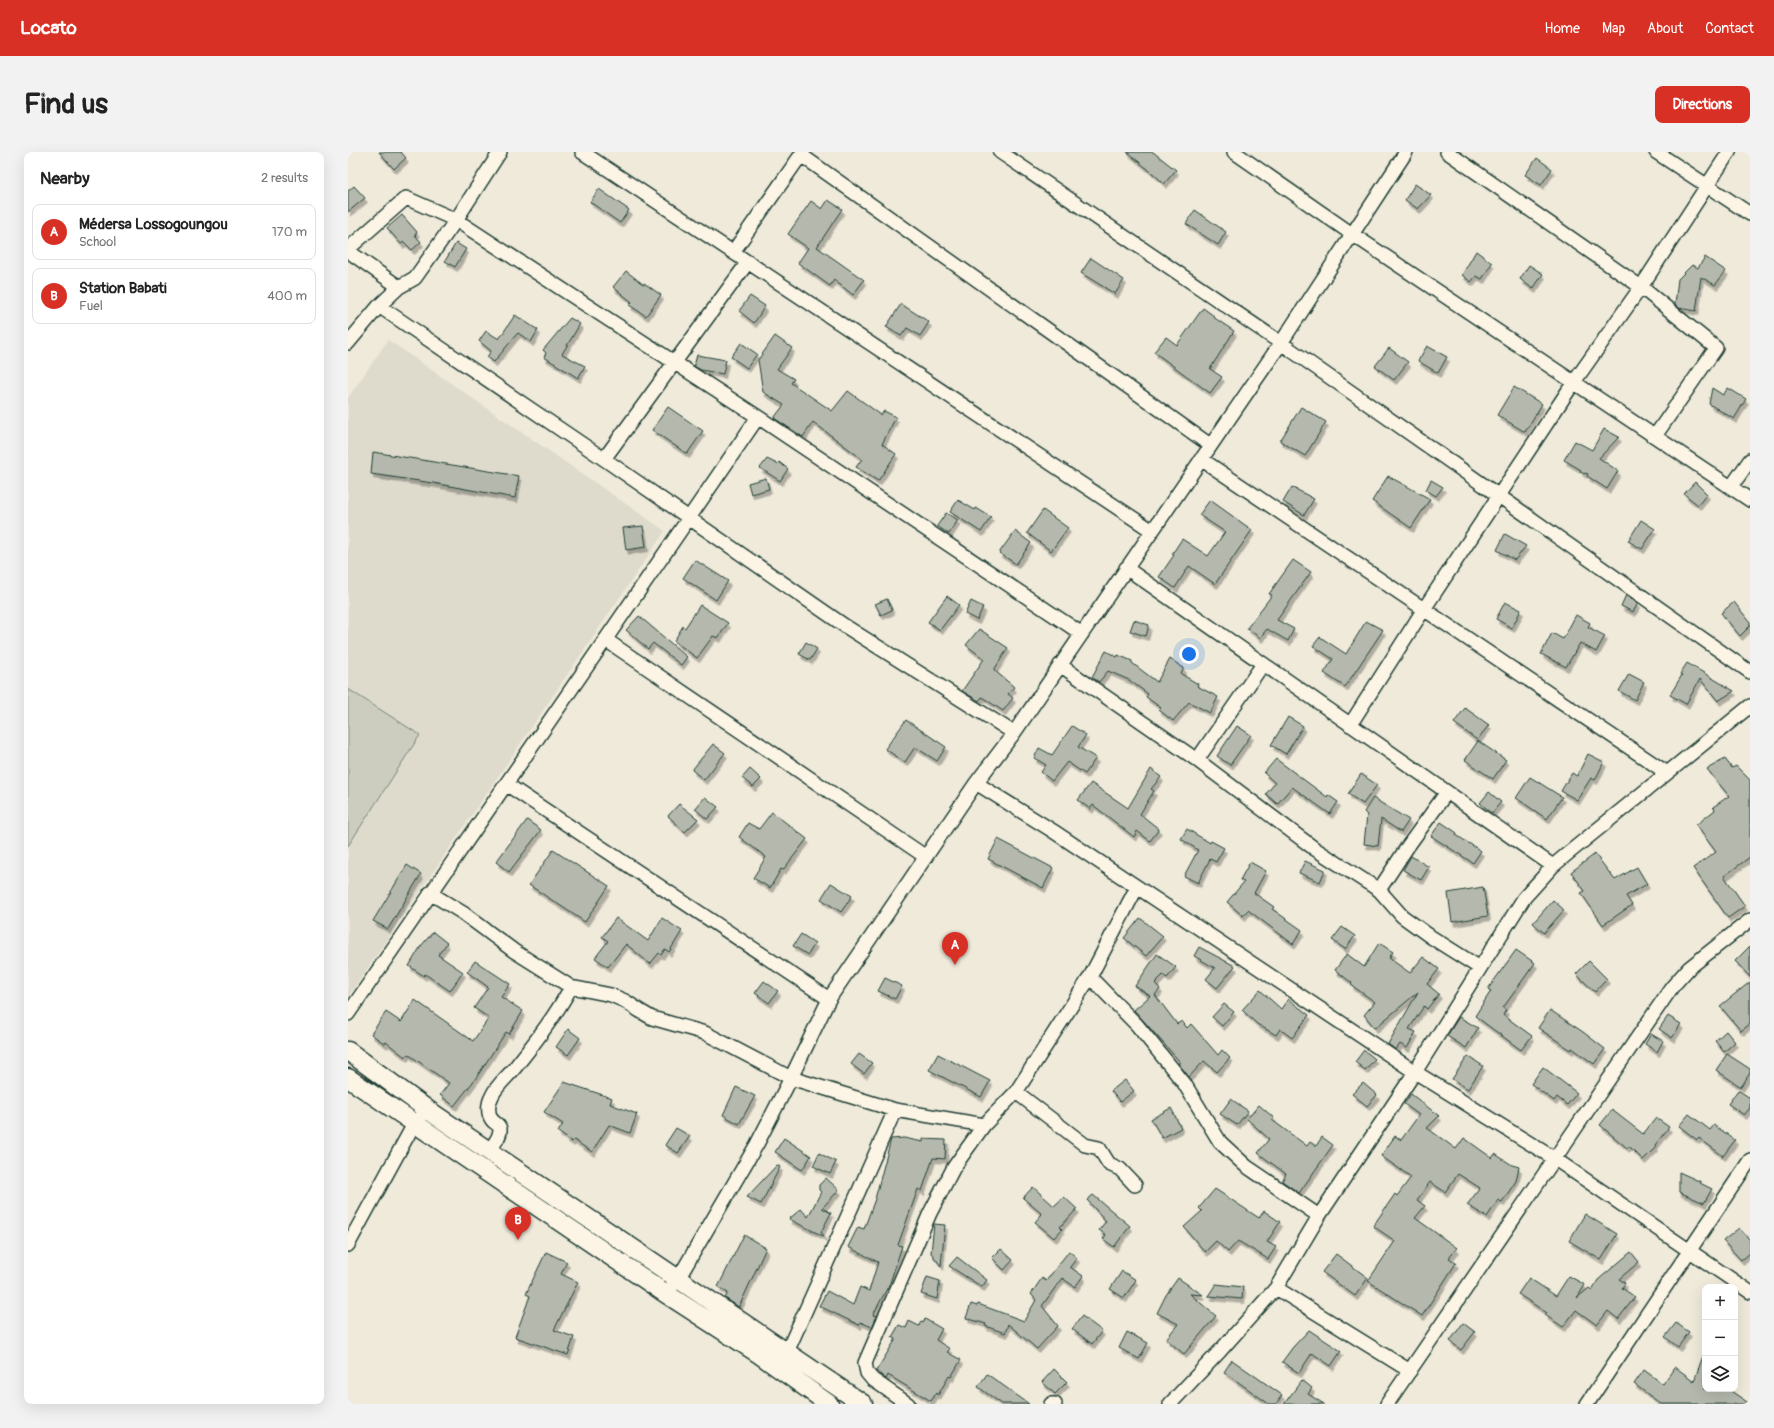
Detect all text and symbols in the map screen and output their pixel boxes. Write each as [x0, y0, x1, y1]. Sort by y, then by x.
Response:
text: Locato [20, 16, 77, 40]
text: Home [1545, 20, 1580, 37]
text: Map [1602, 20, 1625, 37]
text: About [1647, 20, 1683, 37]
text: Contact [1705, 20, 1754, 37]
button: Directions [1655, 86, 1750, 123]
text: Find us [24, 87, 108, 122]
text: Nearby [40, 168, 89, 189]
text: 2 results [261, 170, 308, 186]
text: Médersa Lossogoungou [79, 215, 228, 234]
text: A [50, 224, 58, 240]
text: 170 m [272, 224, 307, 240]
text: School [79, 234, 116, 250]
text: Station Babati [79, 279, 167, 298]
text: B [50, 288, 58, 304]
text: 400 m [267, 288, 307, 304]
text: Fuel [79, 298, 103, 314]
your location [1179, 644, 1199, 664]
pin: A [942, 932, 968, 965]
pin: B [505, 1207, 531, 1240]
map controls [1702, 1284, 1738, 1392]
button: + [1702, 1284, 1738, 1320]
button: − [1702, 1320, 1738, 1356]
button: layers [1702, 1356, 1738, 1392]

